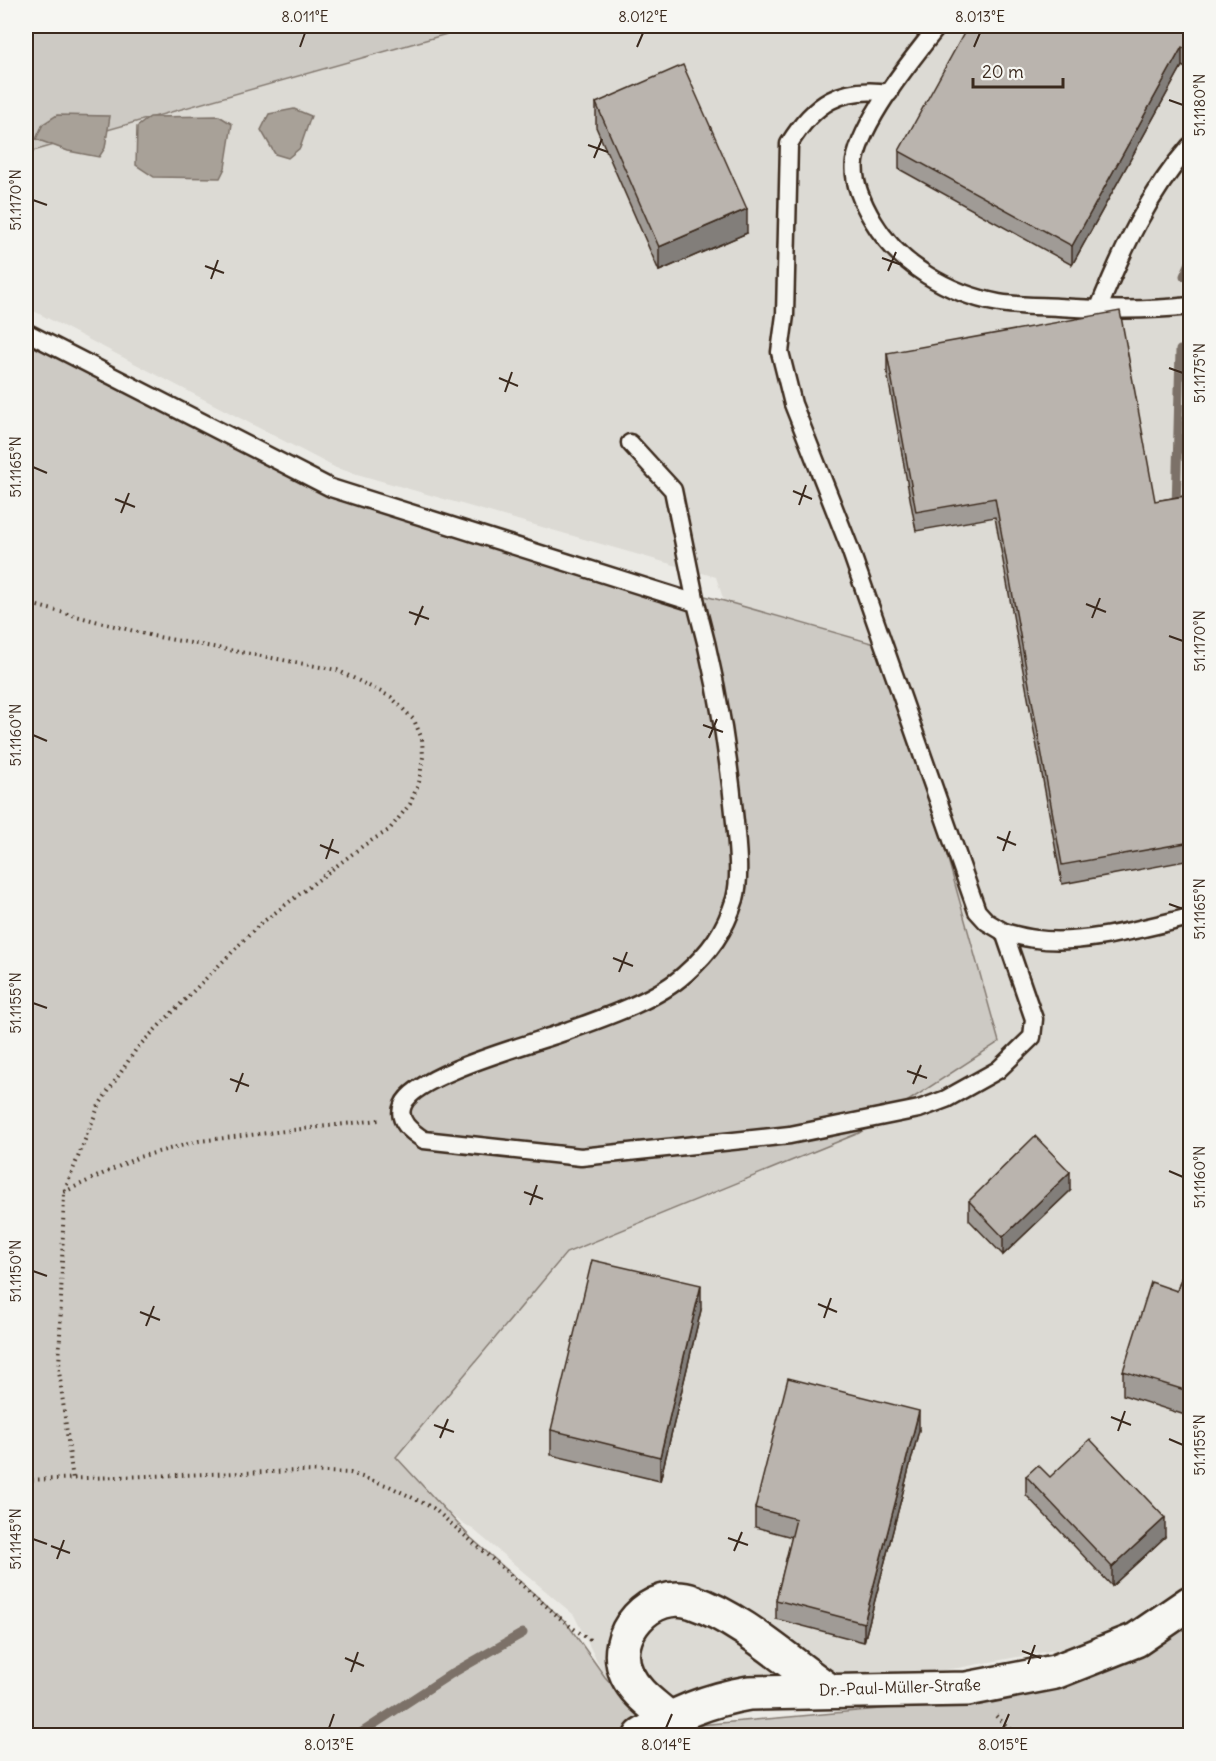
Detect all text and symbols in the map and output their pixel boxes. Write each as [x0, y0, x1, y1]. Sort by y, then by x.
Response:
text: 8.011°E [281, 7, 329, 26]
text: 8.012°E [618, 7, 668, 26]
text: 8.013°E [955, 7, 1005, 26]
scale bar [973, 51, 1063, 89]
text: 20 m [982, 60, 1024, 83]
text: 51.1180°N [1190, 74, 1209, 136]
text: 51.1170°N [6, 169, 25, 231]
text: 51.1175°N [1190, 343, 1209, 403]
text: 51.1165°N [6, 436, 25, 498]
text: 51.1170°N [1190, 610, 1209, 672]
text: 51.1160°N [6, 704, 25, 766]
text: 51.1165°N [1190, 878, 1209, 940]
text: 51.1155°N [6, 972, 25, 1034]
text: 51.1160°N [1190, 1146, 1209, 1208]
text: 51.1150°N [6, 1240, 25, 1302]
text: 51.1155°N [1190, 1414, 1209, 1476]
text: 51.1145°N [6, 1508, 25, 1570]
street label: Dr.-Paul-Müller-Straße [819, 1674, 981, 1700]
text: 8.013°E [304, 1735, 354, 1754]
text: 8.014°E [641, 1735, 691, 1754]
text: 8.015°E [978, 1735, 1028, 1754]

